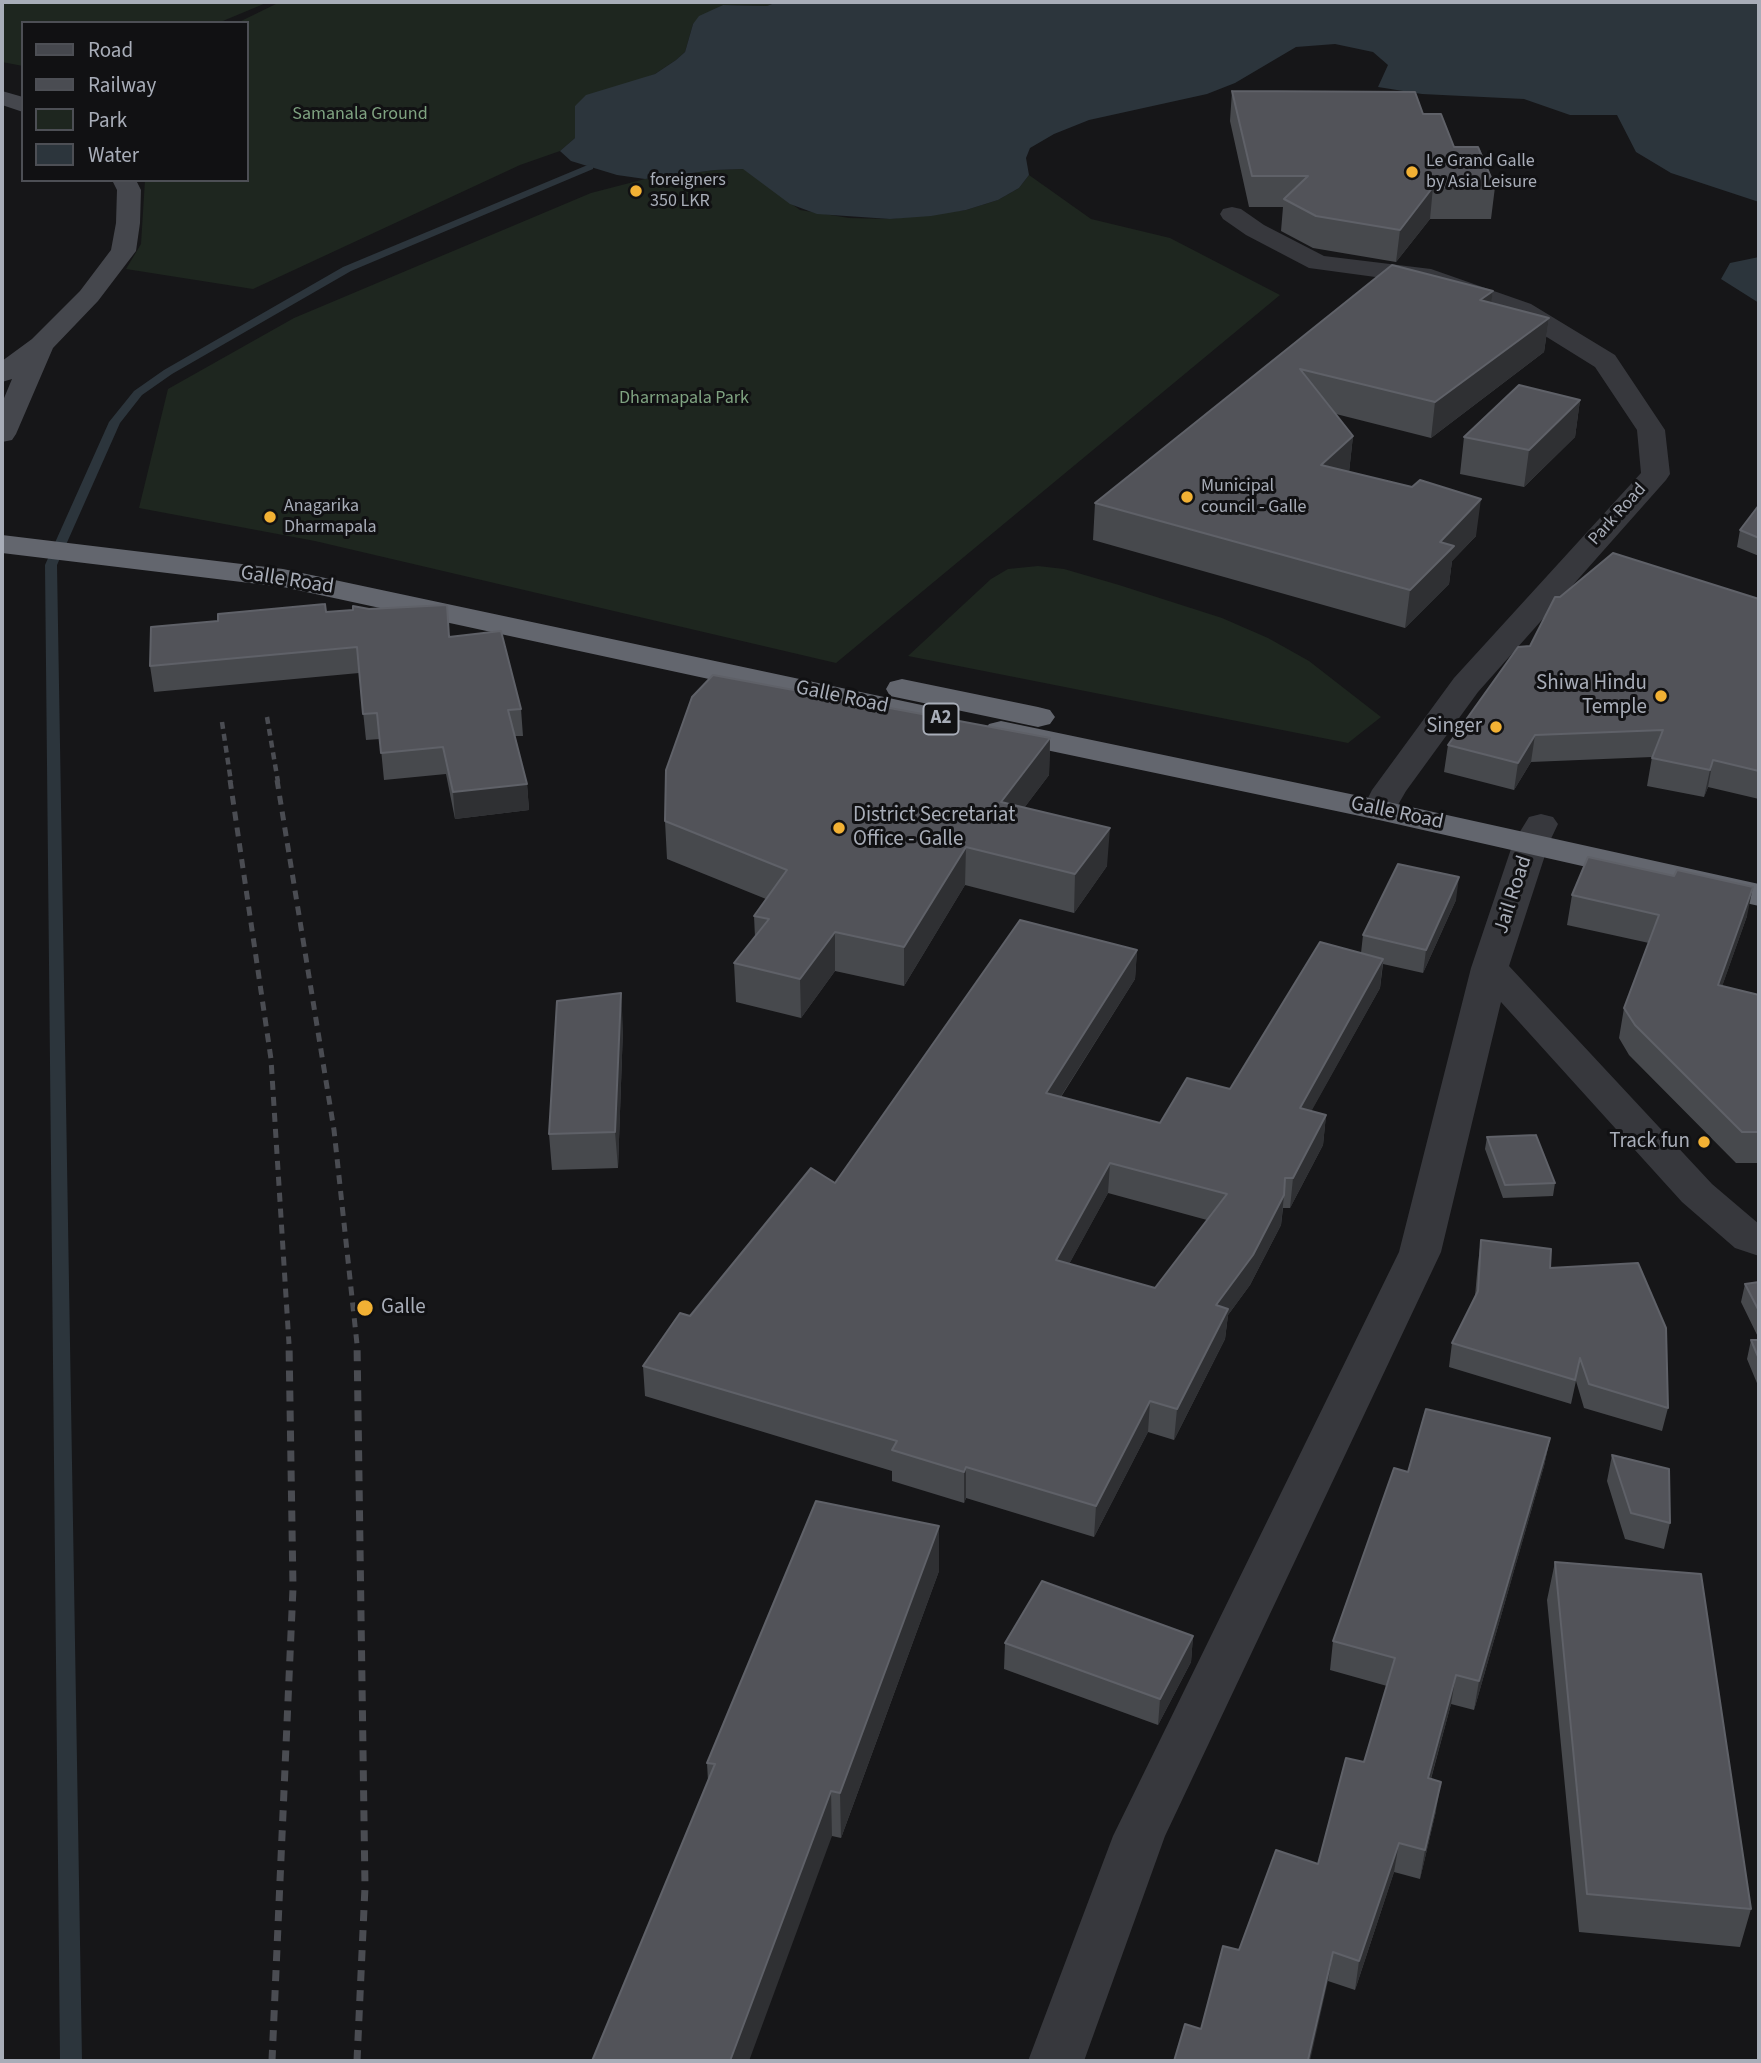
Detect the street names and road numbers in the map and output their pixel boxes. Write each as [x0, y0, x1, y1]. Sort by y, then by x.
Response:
street label: Park Road [1585, 480, 1651, 550]
street label: Galle Road [239, 561, 335, 601]
street label: Galle Road [793, 676, 891, 720]
road number: A2 [923, 704, 958, 734]
street label: Galle Road [1348, 792, 1446, 836]
street label: Jail Road [1490, 853, 1538, 937]

